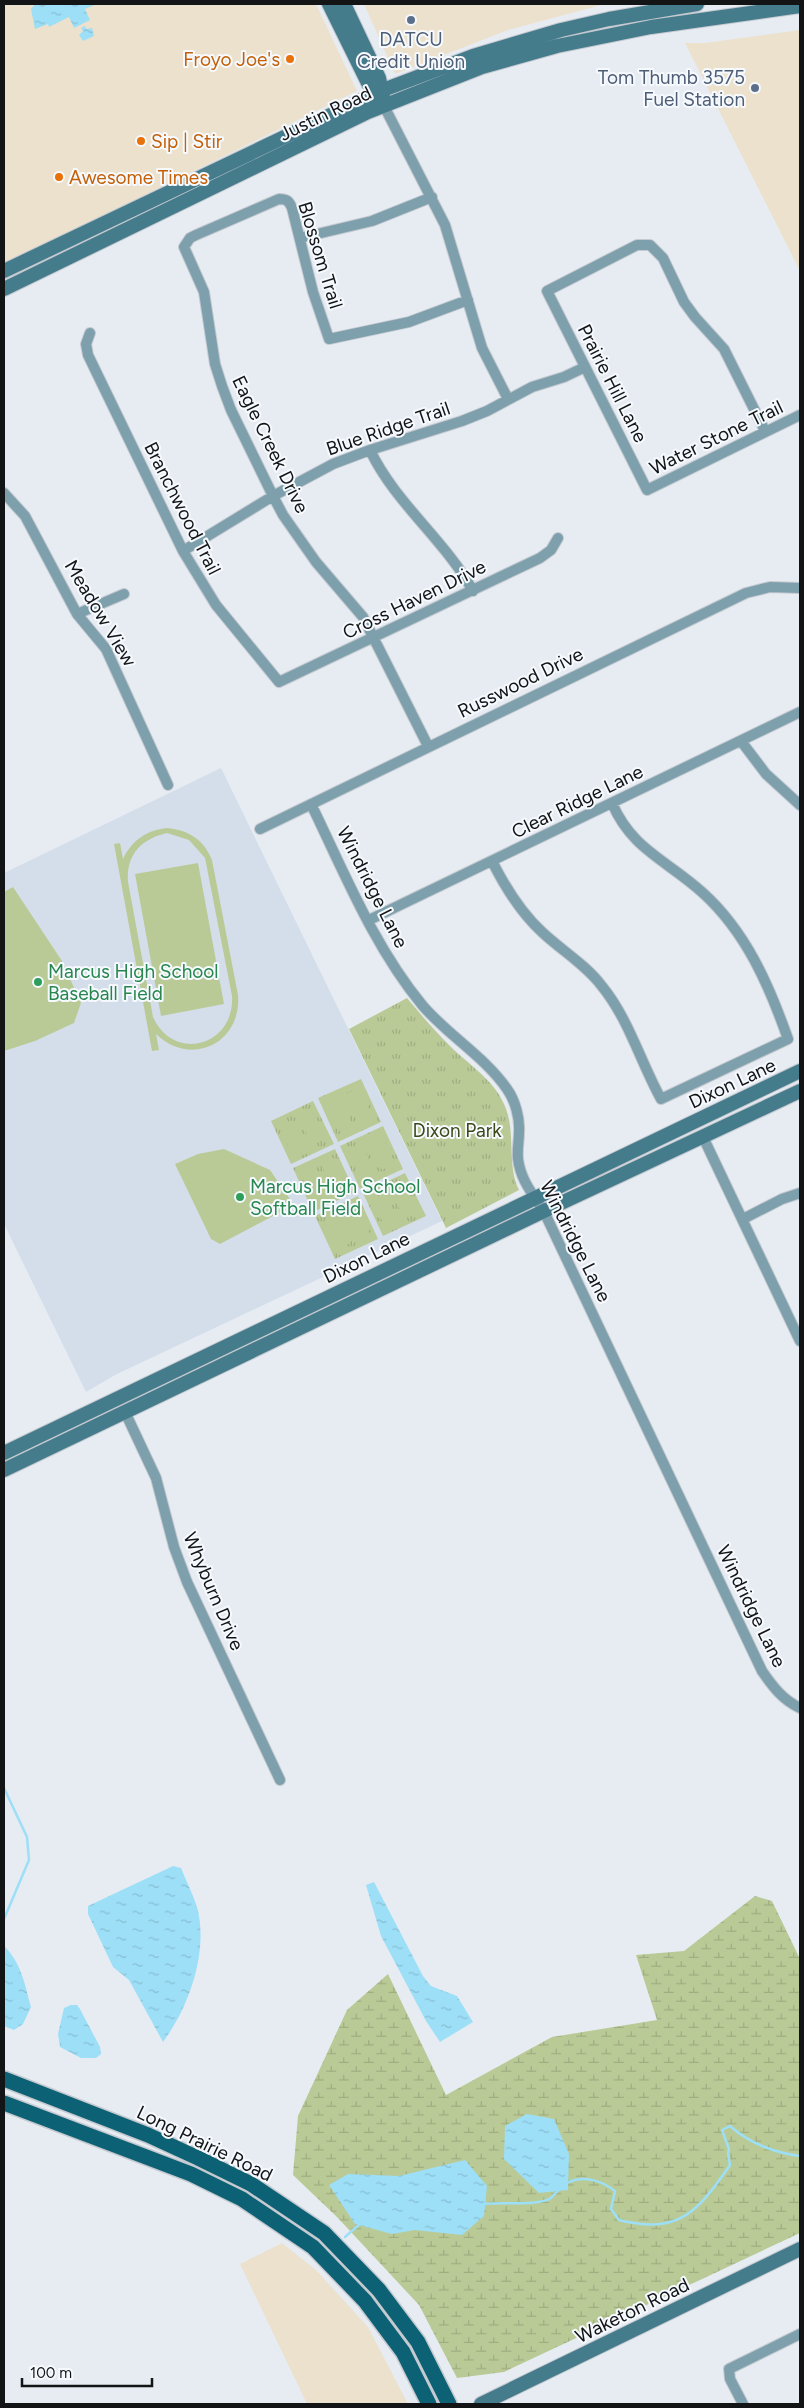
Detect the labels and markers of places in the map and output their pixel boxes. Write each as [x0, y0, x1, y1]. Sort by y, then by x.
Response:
marker: DATCU Credit Union [405, 14, 417, 26]
place label: DATCU Credit Union [357, 28, 465, 73]
place label: Froyo Joe's [183, 48, 280, 71]
marker: Froyo Joe's [284, 53, 296, 65]
place label: Tom Thumb 3575 Fuel Station [598, 66, 745, 111]
marker: Tom Thumb 3575 Fuel Station [749, 82, 761, 94]
place label: Sip | Stir [151, 130, 223, 153]
marker: Sip | Stir [135, 135, 147, 147]
place label: Awesome Times [69, 166, 208, 189]
marker: Awesome Times [53, 171, 65, 183]
place label: Marcus High School Baseball Field [48, 960, 219, 1005]
marker: Marcus High School Baseball Field [32, 976, 44, 988]
place label: Marcus High School Softball Field [250, 1175, 421, 1220]
marker: Marcus High School Softball Field [234, 1191, 246, 1203]

